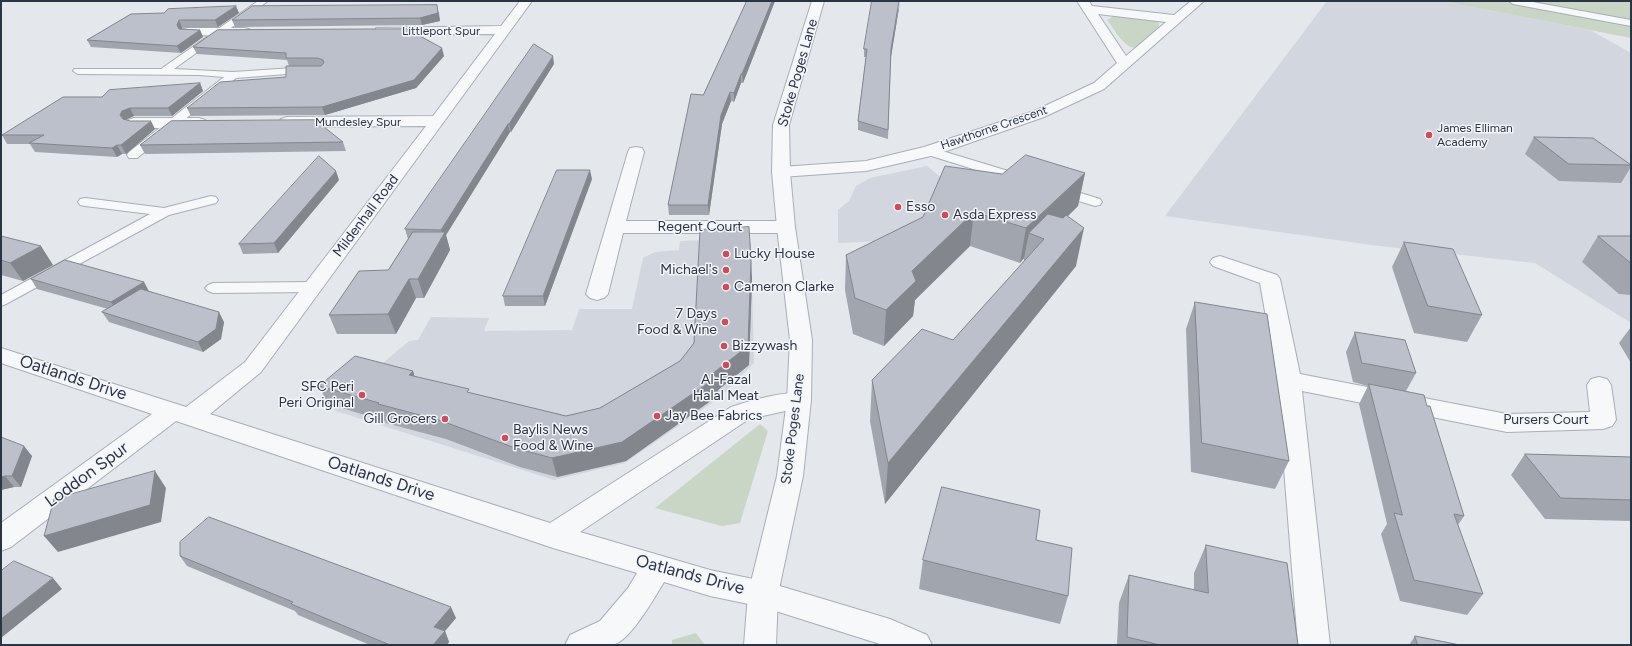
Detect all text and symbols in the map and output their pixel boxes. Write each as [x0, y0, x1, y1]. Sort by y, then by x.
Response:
street label: Stoke Poges Lane [775, 17, 821, 129]
street label: Littleport Spur [402, 24, 480, 38]
street label: Hawthorne Crescent [939, 103, 1049, 153]
street label: Mundesley Spur [315, 115, 401, 129]
place label: James Elliman Academy [1437, 121, 1513, 149]
marker: James Elliman Academy [1424, 130, 1434, 140]
street label: Mildenhall Road [330, 172, 402, 260]
place label: Esso [906, 199, 935, 215]
marker: Esso [893, 202, 903, 212]
place label: Asda Express [953, 207, 1036, 223]
marker: Asda Express [940, 210, 950, 220]
street label: Regent Court [658, 219, 742, 235]
place label: Lucky House [734, 246, 815, 262]
marker: Lucky House [721, 249, 731, 259]
place label: Michael's [660, 262, 718, 278]
marker: Michael's [721, 265, 731, 275]
place label: Cameron Clarke [734, 279, 834, 295]
marker: Cameron Clarke [721, 282, 731, 292]
place label: 7 Days Food & Wine [637, 306, 717, 338]
marker: 7 Days Food & Wine [720, 317, 730, 327]
place label: Bizzywash [732, 338, 797, 354]
marker: Bizzywash [719, 341, 729, 351]
street label: Oatlands Drive [17, 351, 129, 405]
marker: Al-Fazal Halal Meat [721, 360, 731, 370]
place label: Al-Fazal Halal Meat [693, 372, 759, 404]
street label: Stoke Poges Lane [778, 373, 808, 485]
place label: SFC Peri Peri Original [279, 379, 354, 412]
marker: SFC Peri Peri Original [357, 390, 367, 400]
place label: Jay Bee Fabrics [665, 408, 762, 424]
place label: Gill Grocers [364, 411, 437, 427]
marker: Jay Bee Fabrics [652, 411, 662, 421]
street label: Pursers Court [1503, 412, 1589, 428]
marker: Gill Grocers [440, 414, 450, 424]
place label: Baylis News Food & Wine [513, 422, 593, 454]
marker: Baylis News Food & Wine [500, 433, 510, 443]
street label: Loddon Spur [41, 438, 133, 512]
street label: Oatlands Drive [325, 452, 437, 506]
street label: Oatlands Drive [633, 551, 747, 599]

